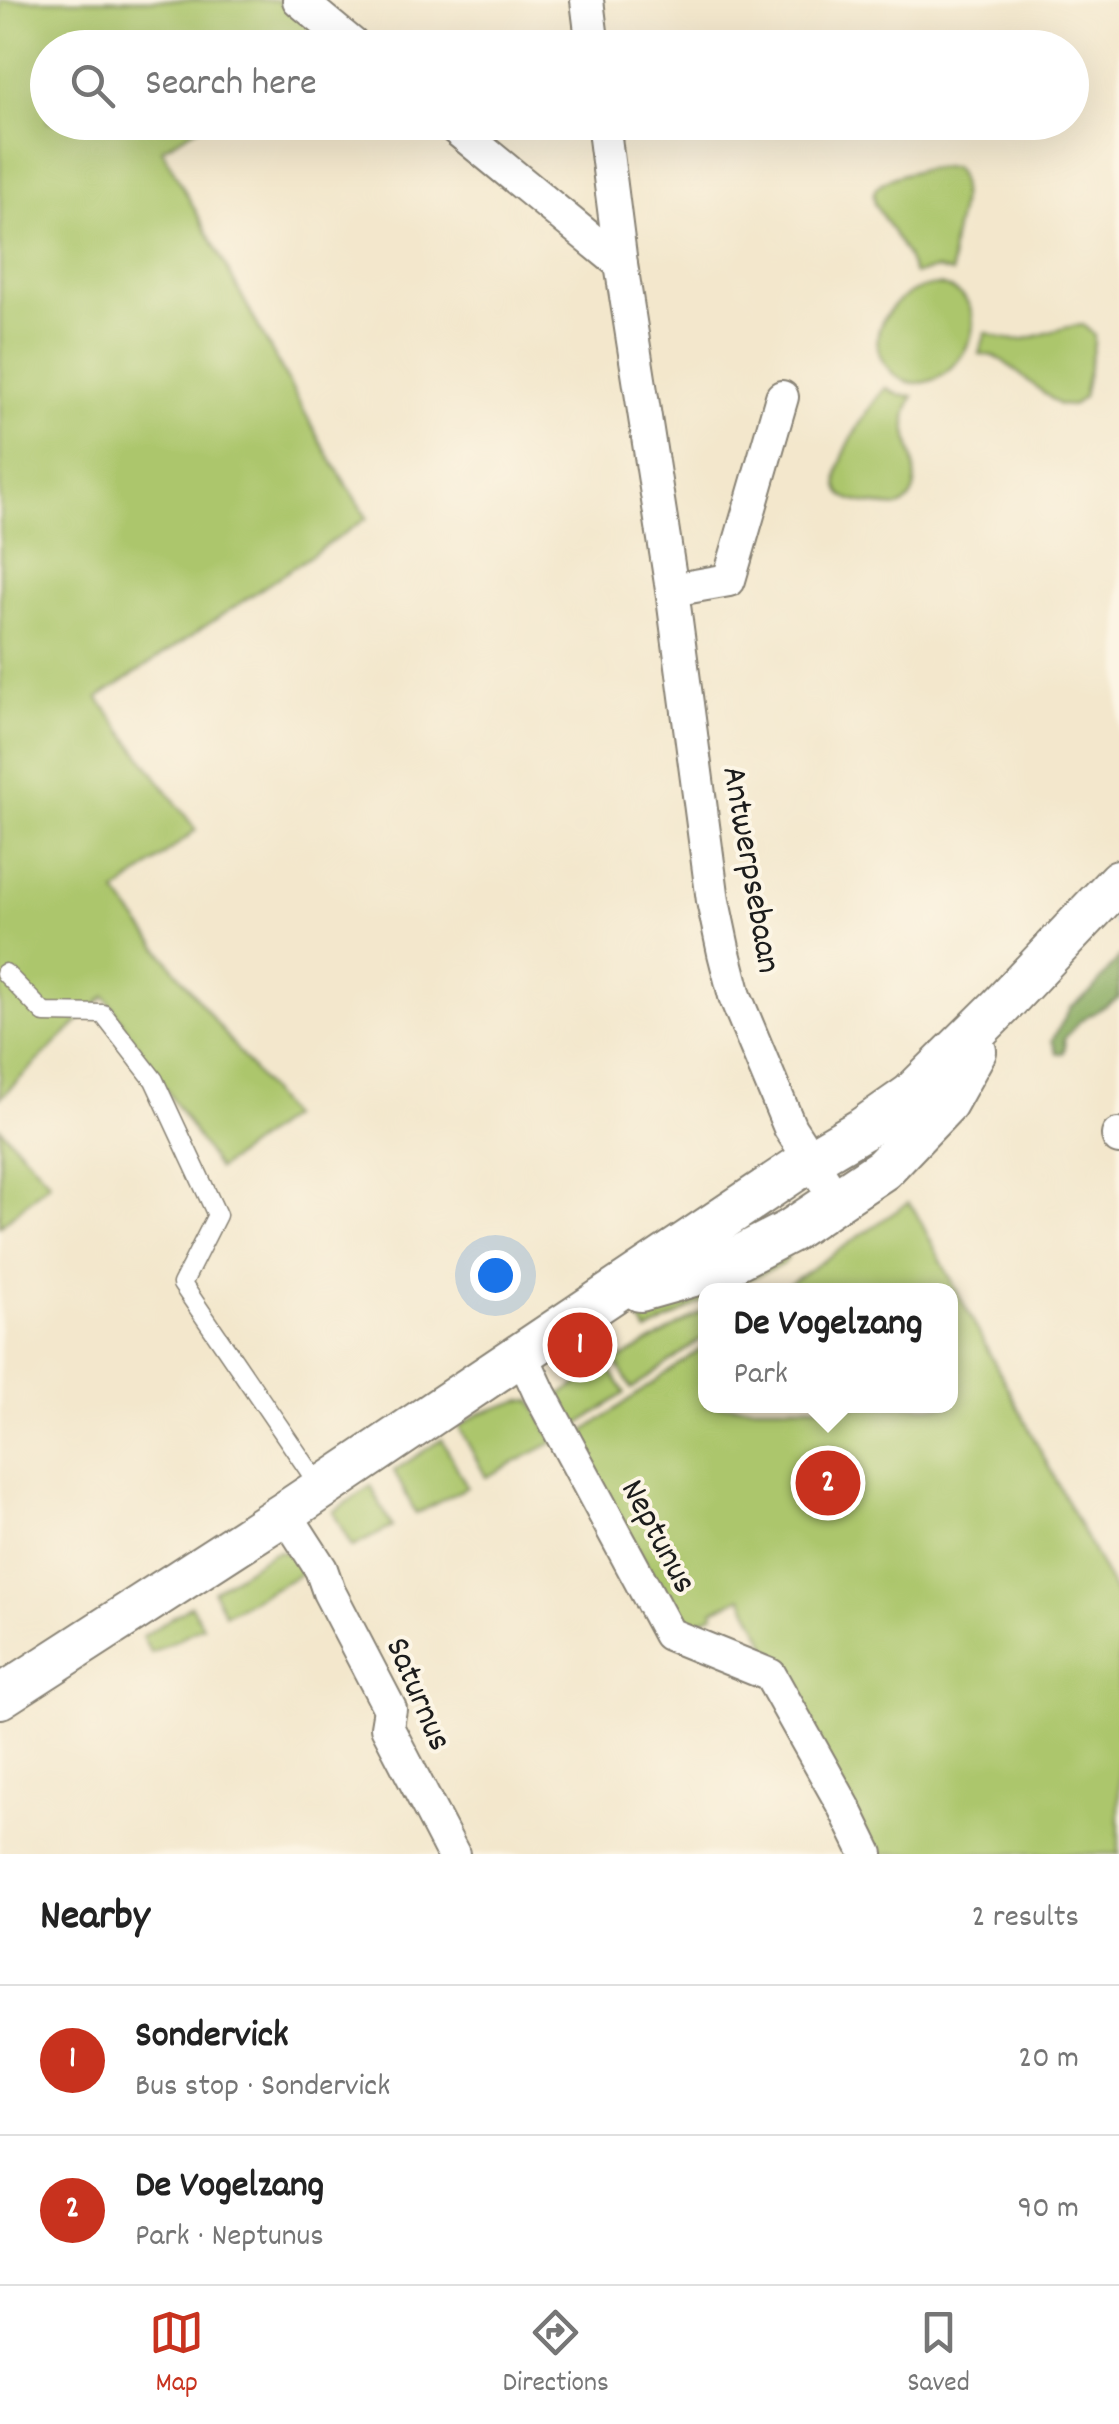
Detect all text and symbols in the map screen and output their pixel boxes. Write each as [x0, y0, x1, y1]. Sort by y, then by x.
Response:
search box [30, 30, 1089, 140]
icon: search [65, 58, 120, 113]
text: Search here [145, 58, 317, 113]
street label: Antwerpsebaan [706, 762, 792, 977]
your location [470, 1250, 521, 1301]
popup [698, 1283, 958, 1413]
text: De Vogelzang [733, 1298, 923, 1353]
pin: 1 [548, 1308, 612, 1382]
text: Park [733, 1353, 788, 1399]
pin: 2 [796, 1446, 860, 1520]
street label: Neptunus [606, 1471, 707, 1603]
street label: Saturnus [370, 1630, 463, 1759]
text: Nearby [40, 1889, 150, 1949]
text: 2 results [972, 1896, 1079, 1942]
text: Sondervick [135, 2010, 289, 2065]
text: 1 [69, 2037, 76, 2083]
text: 20 m [1018, 2037, 1079, 2083]
text: Bus stop · Sondervick [135, 2065, 390, 2111]
text: De Vogelzang [135, 2160, 324, 2215]
text: 2 [66, 2187, 79, 2233]
text: 90 m [1018, 2187, 1079, 2233]
text: Park · Neptunus [135, 2215, 324, 2261]
tab: Map [149, 2305, 204, 2405]
tab: Directions [503, 2305, 609, 2405]
tab: Saved [907, 2305, 970, 2405]

